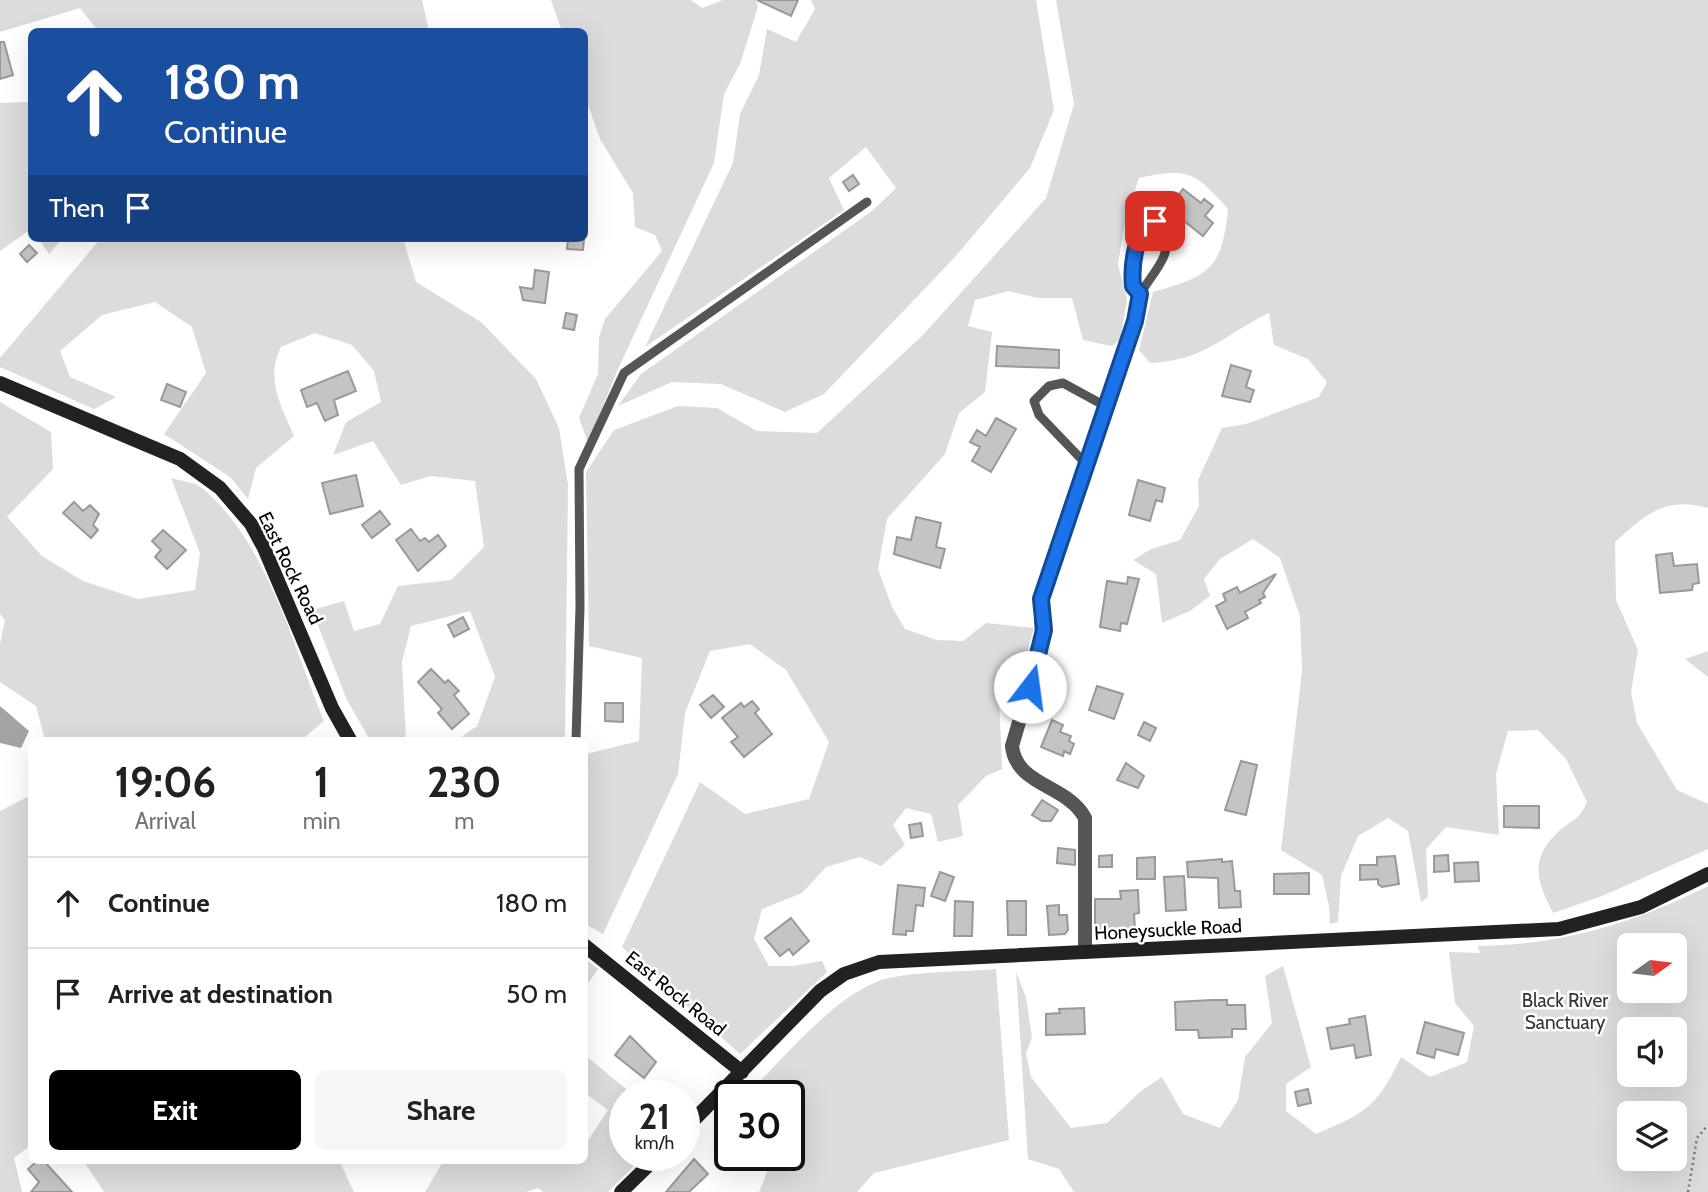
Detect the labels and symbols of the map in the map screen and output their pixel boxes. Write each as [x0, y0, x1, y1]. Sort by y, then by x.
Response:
pin [1125, 191, 1185, 251]
street label: East Rock Road [253, 508, 328, 628]
position arrow [993, 650, 1067, 724]
street label: Honeysuckle Road [1094, 914, 1242, 945]
north arrow [1617, 933, 1687, 1003]
street label: East Rock Road [621, 946, 730, 1041]
park label: Black River Sanctuary [1522, 989, 1608, 1034]
speed limit sign: 30 [714, 1080, 805, 1171]

